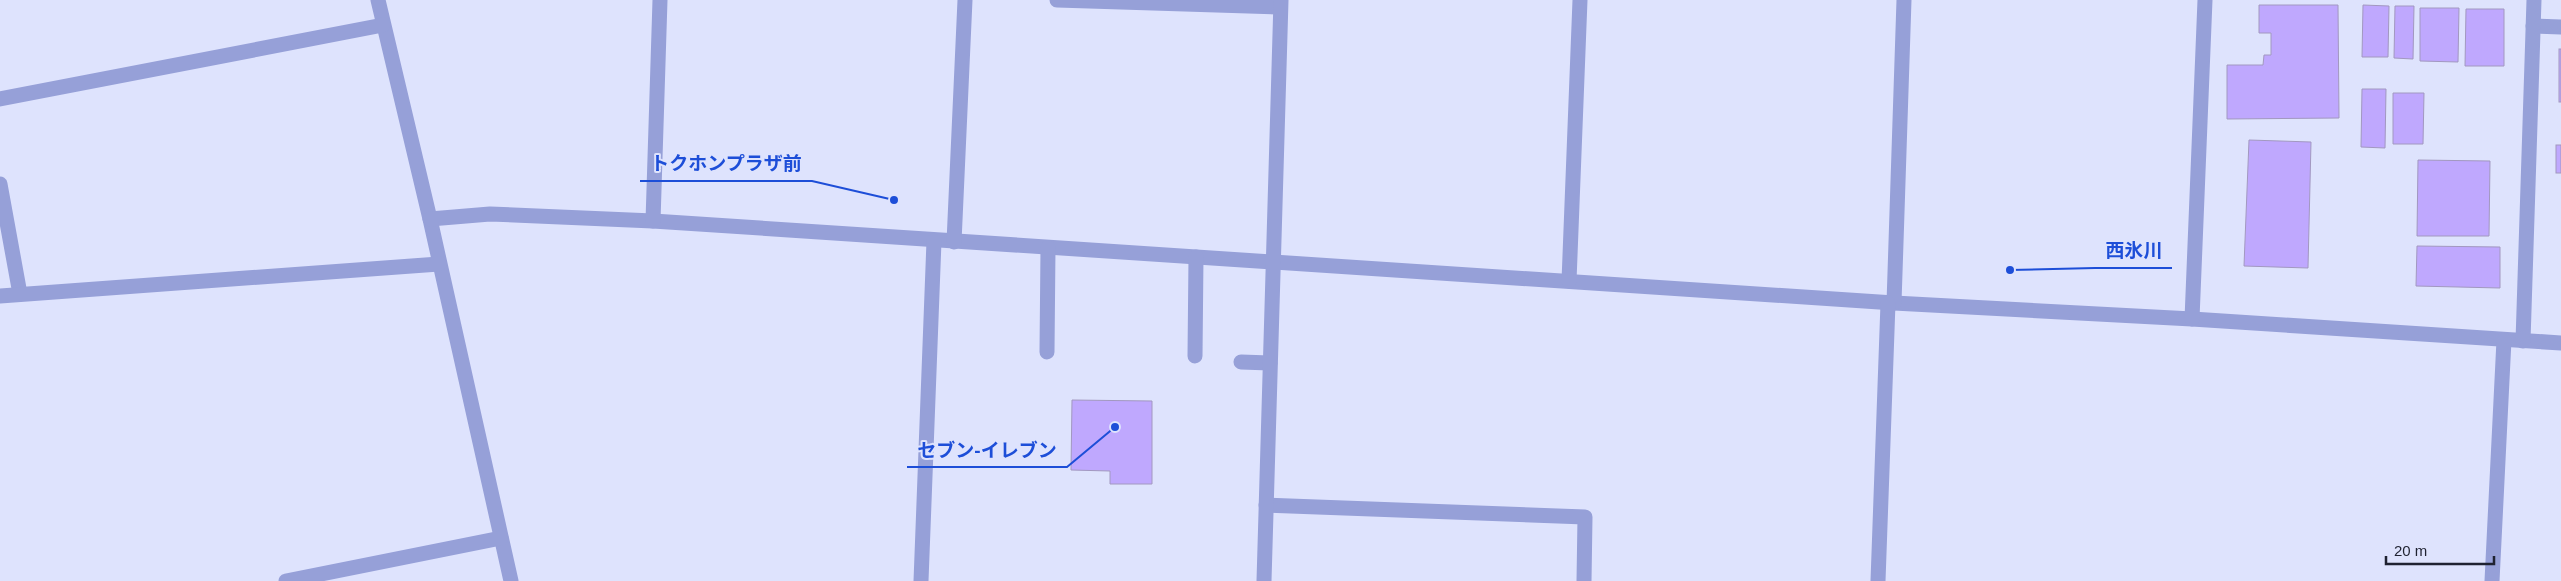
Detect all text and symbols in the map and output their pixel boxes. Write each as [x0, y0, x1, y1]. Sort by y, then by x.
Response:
callout: トクホンプラザ前 [640, 147, 812, 181]
text: トクホンプラザ前 [650, 153, 802, 174]
callout: 西氷川 [2095, 234, 2172, 268]
text: 西氷川 [2105, 240, 2163, 261]
callout: セブン-イレブン [907, 433, 1067, 467]
text: セブン-イレブン [917, 440, 1057, 461]
scale bar [2386, 534, 2494, 566]
text: 20 m [2394, 542, 2427, 559]

